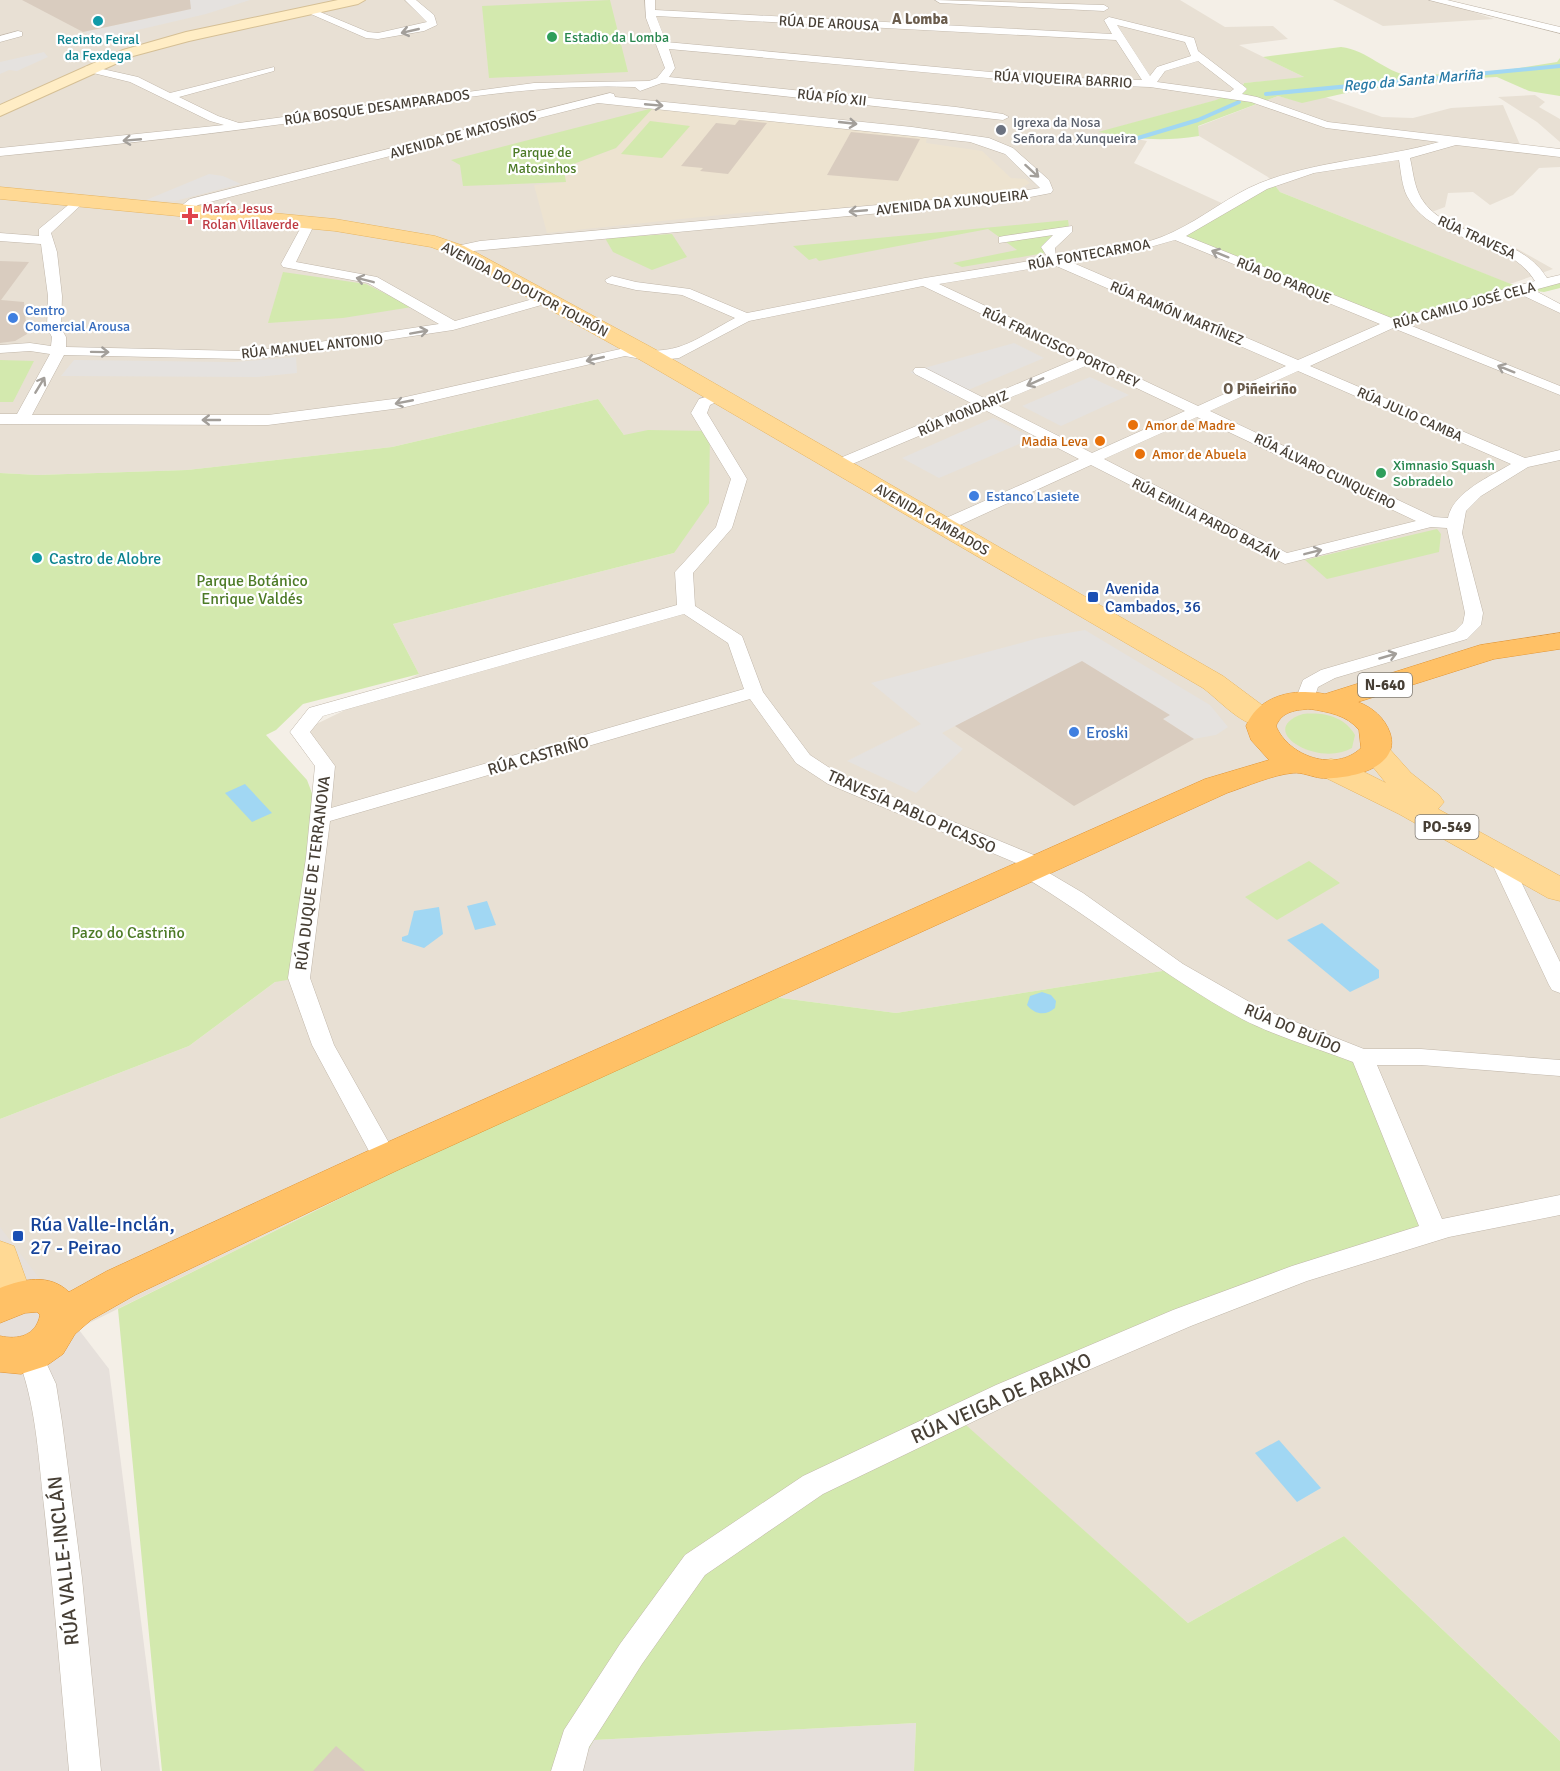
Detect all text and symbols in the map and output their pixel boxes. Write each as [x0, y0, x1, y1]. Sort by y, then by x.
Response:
district label: A Lomba [892, 10, 948, 28]
street label: RÚA DE AROUSA [778, 12, 880, 35]
marker: Recinto Feiral da Fexdega [91, 14, 105, 28]
one-way arrow [401, 26, 420, 37]
place label: Estadio da Lomba [564, 29, 669, 46]
marker: Estadio da Lomba [545, 30, 559, 44]
place label: Recinto Feiral da Fexdega [57, 31, 139, 64]
water label: Rego da Santa Mariña [1343, 65, 1484, 95]
street label: RÚA VIQUEIRA BARRIO [993, 67, 1133, 92]
street label: RÚA PÍO XII [796, 85, 868, 110]
street label: RÚA BOSQUE DESAMPARADOS [283, 86, 471, 129]
one-way arrow [644, 100, 664, 111]
street label: AVENIDA DE MATOSIÑOS [388, 107, 539, 162]
place label: Igrexa da Nosa Señora da Xunqueira [1013, 114, 1137, 147]
one-way arrow [838, 118, 858, 129]
marker: Igrexa da Nosa Señora da Xunqueira [994, 123, 1008, 137]
one-way arrow [122, 135, 142, 146]
park label: Parque de Matosinhos [508, 144, 576, 177]
one-way arrow [1024, 164, 1039, 178]
street label: AVENIDA DA XUNQUEIRA [875, 186, 1029, 219]
place label: María Jesus Rolan Villaverde [202, 200, 299, 233]
one-way arrow [848, 206, 868, 217]
marker: María Jesus Rolan Villaverde [183, 209, 197, 223]
street label: RÚA TRAVESA [1435, 212, 1519, 263]
street label: RÚA FONTECARMOA [1027, 235, 1152, 274]
street label: AVENIDA DO DOUTOR TOURÓN [439, 238, 611, 341]
one-way arrow [1211, 248, 1230, 259]
street label: RÚA DO PARQUE [1234, 254, 1334, 307]
one-way arrow [355, 273, 374, 285]
street label: RÚA RAMÓN MARTÍNEZ [1107, 278, 1246, 349]
street label: RÚA CAMILO JOSÉ CELA [1391, 278, 1538, 333]
place label: Centro Comercial Arousa [25, 302, 130, 335]
street label: RÚA FRANCISCO PORTO REY [980, 304, 1142, 391]
marker: Centro Comercial Arousa [6, 311, 20, 325]
one-way arrow [409, 326, 429, 337]
street label: RÚA MANUEL ANTONIO [240, 331, 384, 362]
one-way arrow [90, 347, 110, 358]
one-way arrow [585, 353, 604, 365]
one-way arrow [1497, 363, 1515, 374]
one-way arrow [35, 377, 47, 394]
one-way arrow [1026, 377, 1045, 388]
district label: O Piñeiriño [1223, 380, 1297, 398]
street label: RÚA JULIO CAMBA [1354, 384, 1466, 445]
street label: RÚA MONDARIZ [915, 387, 1011, 440]
one-way arrow [395, 397, 415, 408]
one-way arrow [201, 414, 221, 426]
place label: Amor de Madre [1145, 417, 1235, 434]
marker: Amor de Madre [1126, 418, 1140, 432]
street label: RÚA ÁLVARO CUNQUEIRO [1251, 430, 1398, 513]
place label: Madia Leva [1021, 433, 1088, 450]
marker: Madia Leva [1093, 434, 1107, 448]
place label: Amor de Abuela [1152, 446, 1247, 463]
marker: Amor de Abuela [1133, 447, 1147, 461]
place label: Ximnasio Squash Sobradelo [1393, 457, 1495, 490]
marker: Ximnasio Squash Sobradelo [1374, 466, 1388, 480]
street label: RÚA EMILIA PARDO BAZÁN [1129, 475, 1283, 564]
street label: AVENIDA CAMBADOS [871, 480, 992, 559]
place label: Estanco Lasiete [986, 488, 1080, 505]
marker: Estanco Lasiete [967, 489, 981, 503]
one-way arrow [1303, 545, 1322, 557]
place label: Castro de Alobre [49, 549, 161, 569]
marker: Castro de Alobre [30, 551, 44, 565]
park label: Parque Botánico Enrique Valdés [196, 571, 308, 609]
place label: Avenida Cambados, 36 [1105, 579, 1201, 617]
marker: Avenida Cambados, 36 [1086, 590, 1100, 604]
one-way arrow [1378, 650, 1397, 661]
road number: N-640 [1358, 673, 1412, 697]
place label: Eroski [1086, 723, 1128, 743]
marker: Eroski [1067, 725, 1081, 739]
street label: RÚA CASTRIÑO [485, 732, 591, 780]
street label: TRAVESÍA PABLO PICASSO [824, 766, 999, 858]
street label: RÚA DUQUE DE TERRANOVA [291, 774, 335, 972]
road number: PO-549 [1416, 815, 1478, 839]
park label: Pazo do Castriño [71, 923, 185, 943]
street label: RÚA DO BUÍDO [1241, 999, 1344, 1058]
place label: Rúa Valle-Inclán, 27 - Peirao [30, 1212, 175, 1260]
marker: Rúa Valle-Inclán, 27 - Peirao [11, 1229, 25, 1243]
street label: RÚA VEIGA DE ABAIXO [907, 1347, 1095, 1450]
street label: RÚA VALLE-INCLÁN [42, 1475, 85, 1647]

